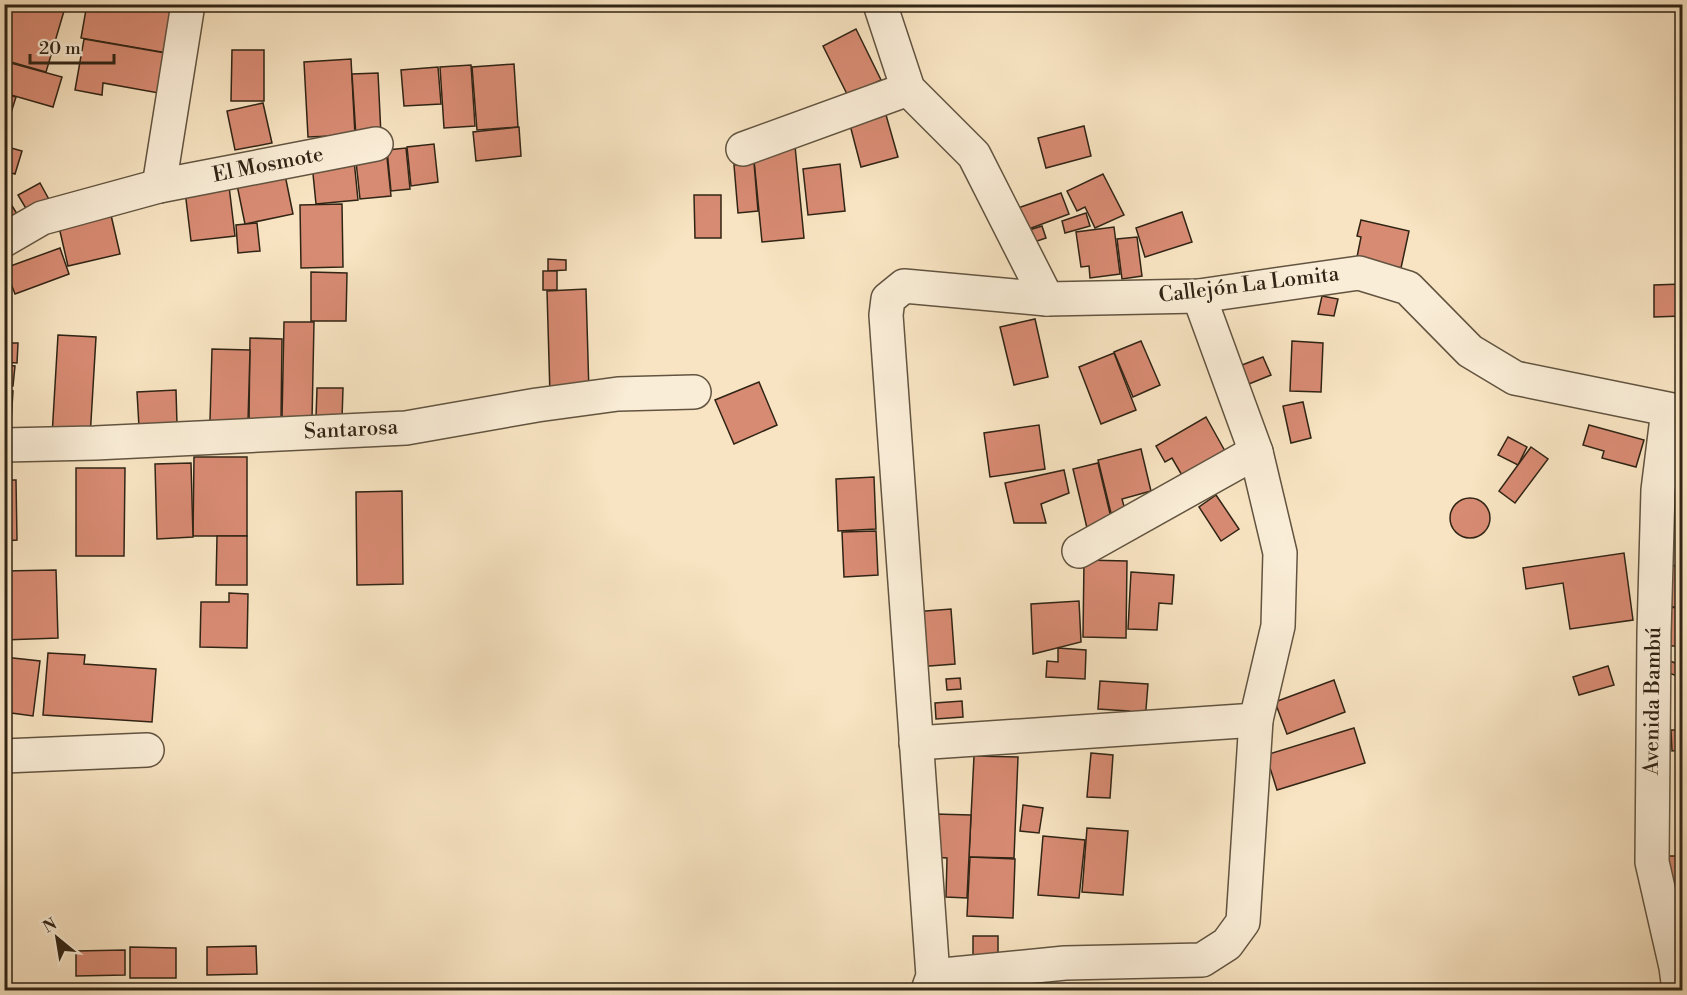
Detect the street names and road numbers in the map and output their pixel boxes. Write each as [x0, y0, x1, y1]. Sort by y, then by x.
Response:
street label: El Mosmote [210, 142, 326, 188]
street label: Callejón La Lomita [1157, 261, 1341, 309]
street label: Santarosa [303, 415, 399, 445]
street label: Avenida Bambú [1639, 627, 1667, 776]

